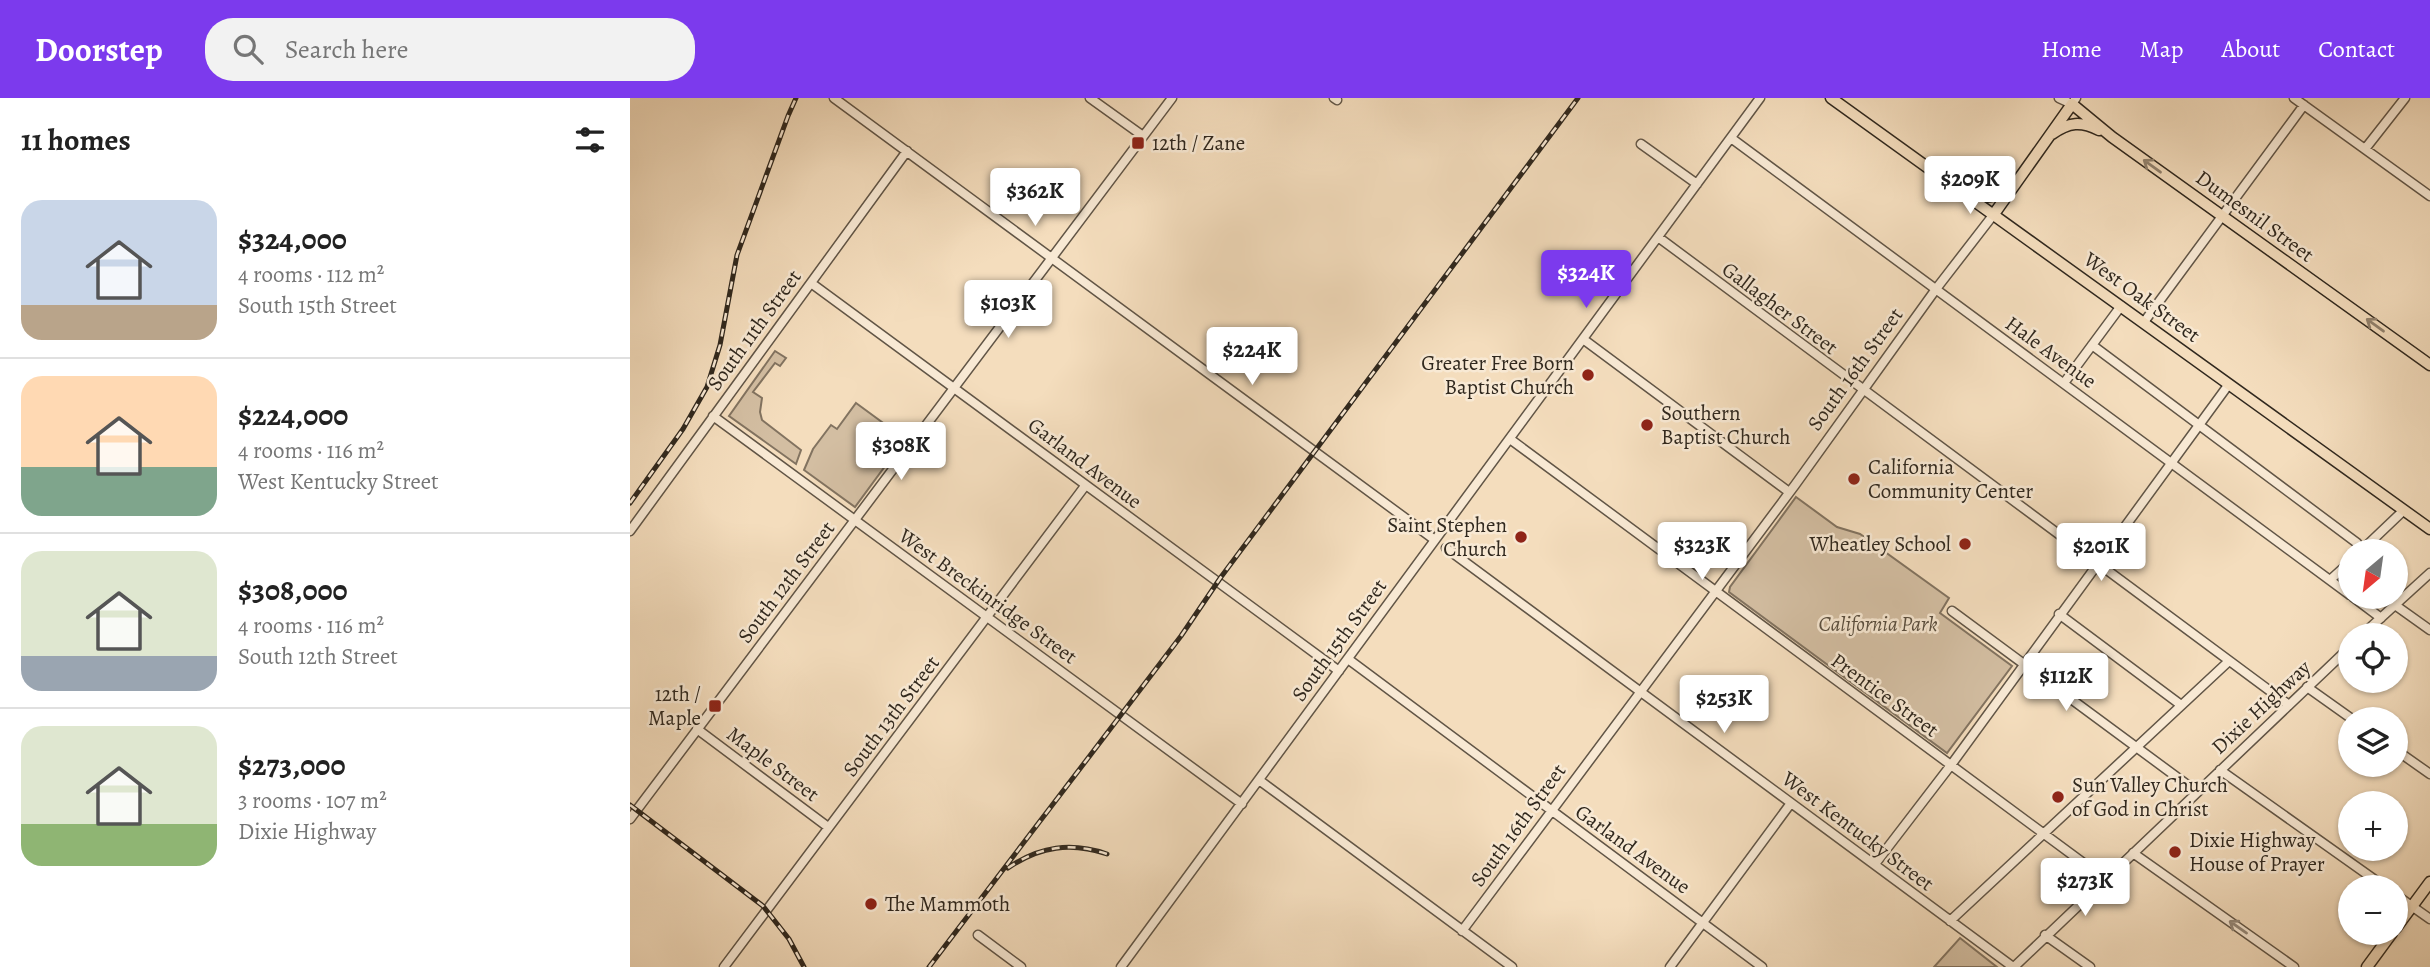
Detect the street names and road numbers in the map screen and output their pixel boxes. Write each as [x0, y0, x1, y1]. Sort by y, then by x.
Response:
street label: Dumesnil Street [2190, 164, 2320, 268]
street label: West Oak Street [2077, 245, 2206, 349]
street label: Gallagher Street [1716, 255, 1844, 361]
street label: South 11th Street [701, 264, 807, 396]
street label: South 16th Street [1801, 302, 1909, 436]
street label: Hale Avenue [2000, 309, 2102, 395]
street label: Garland Avenue [1022, 411, 1148, 515]
street label: South 12th Street [731, 515, 841, 649]
street label: West Breckinridge Street [892, 521, 1083, 670]
street label: South 15th Street [1285, 573, 1393, 707]
street label: Prentice Street [1825, 646, 1945, 744]
street label: South 13th Street [836, 650, 946, 782]
street label: Dixie Highway [2205, 653, 2317, 760]
street label: Maple Street [721, 720, 825, 808]
street label: South 16th Street [1464, 758, 1572, 892]
street label: West Kentucky Street [1776, 764, 1940, 897]
street label: Garland Avenue [1570, 798, 1696, 900]

